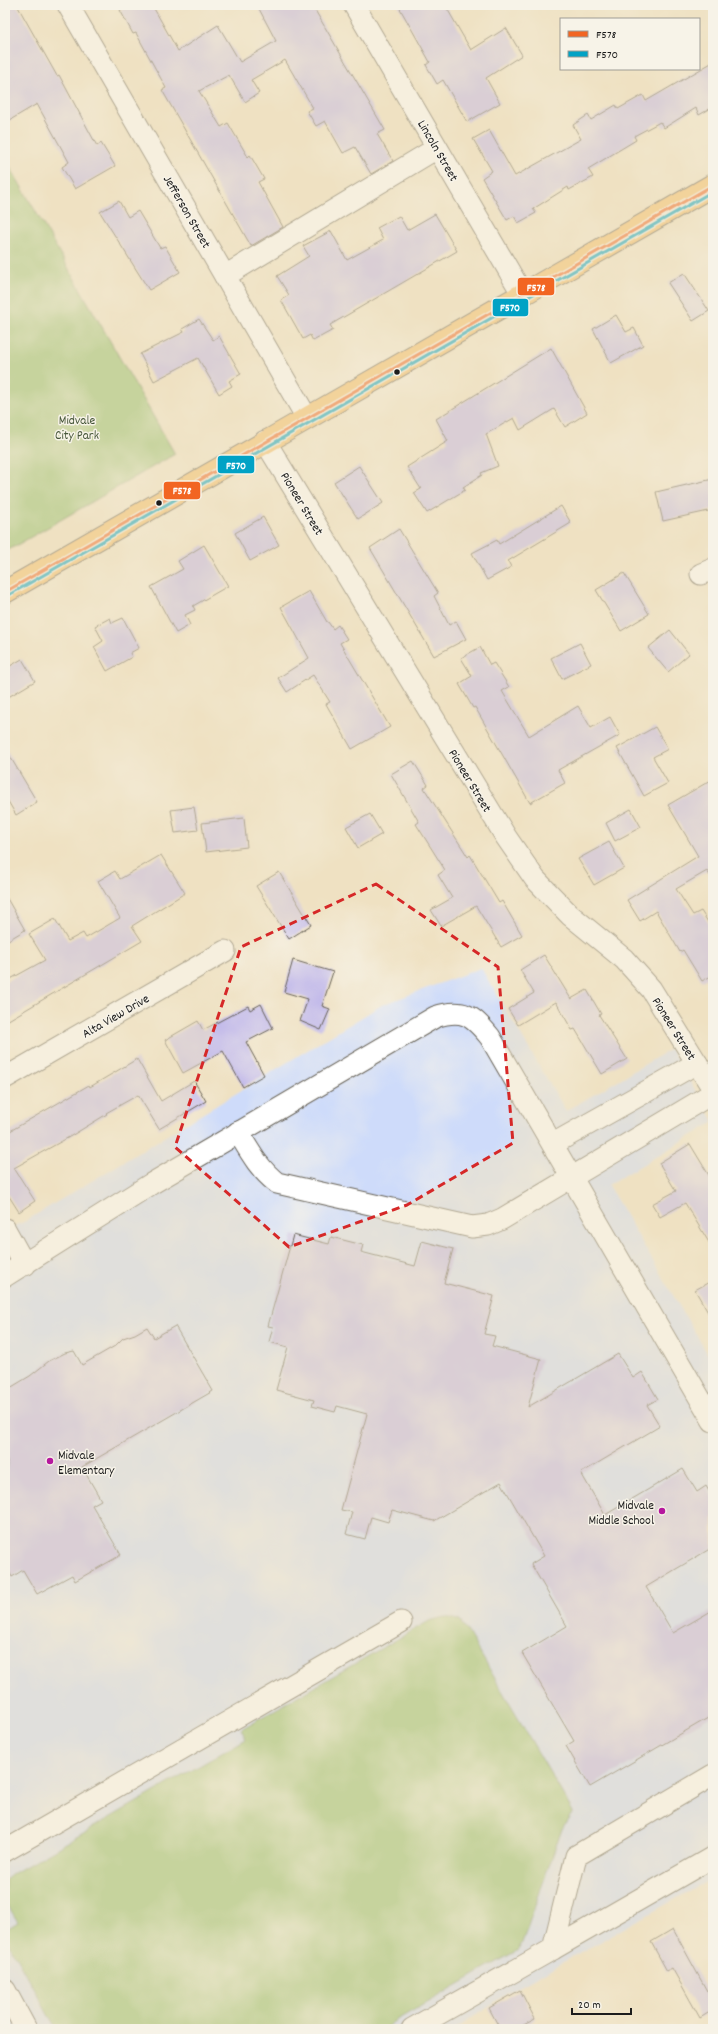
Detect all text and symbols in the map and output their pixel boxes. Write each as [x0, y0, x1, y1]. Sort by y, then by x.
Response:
legend [560, 18, 700, 70]
text: F578 [596, 27, 617, 44]
text: F570 [596, 47, 618, 64]
street label: Lincoln Street [412, 117, 462, 186]
street label: Jefferson Street [157, 172, 215, 253]
line badge: F578 [517, 277, 555, 296]
text: F578 [527, 281, 546, 297]
line badge: F570 [492, 298, 529, 317]
text: F570 [500, 301, 520, 317]
unlabelled marker [392, 367, 402, 377]
park label: Midvale City Park [55, 412, 99, 446]
line badge: F570 [217, 455, 255, 474]
text: F570 [226, 459, 246, 475]
street label: Pioneer Street [274, 469, 327, 540]
line badge: F578 [163, 481, 201, 500]
text: F578 [173, 484, 192, 500]
unlabelled marker [154, 498, 164, 508]
street label: Pioneer Street [442, 746, 495, 817]
street label: Alta View Drive [79, 990, 154, 1044]
street label: Pioneer Street [646, 994, 700, 1065]
place label: Midvale Elementary [58, 1447, 115, 1481]
marker: Midvale Elementary [45, 1456, 55, 1466]
place label: Midvale Middle School [588, 1497, 654, 1531]
marker: Midvale Middle School [657, 1506, 667, 1516]
scale bar [572, 1990, 631, 2016]
text: 20 m [578, 1997, 601, 2014]

